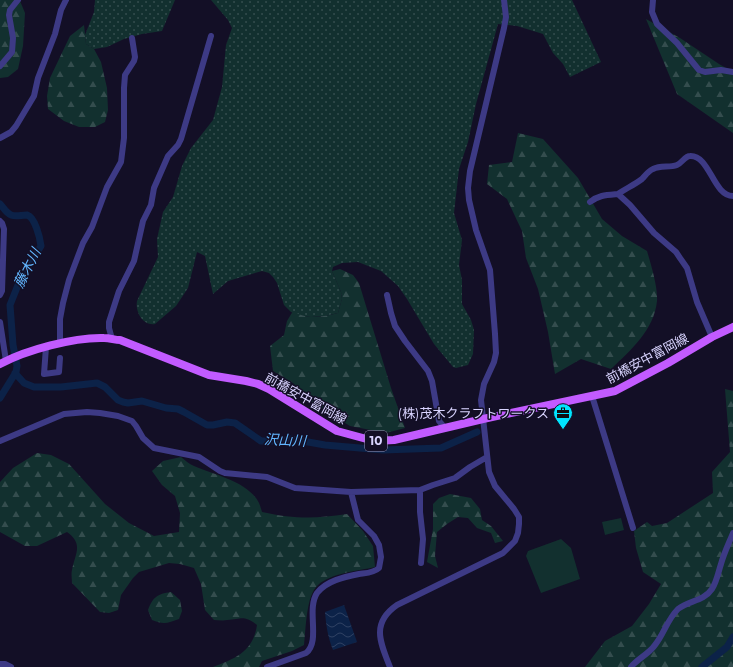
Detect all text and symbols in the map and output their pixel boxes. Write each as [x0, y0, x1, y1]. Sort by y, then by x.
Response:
water label: 藤木川 [9, 243, 45, 291]
street label: 前橋安中富岡線 [603, 330, 691, 386]
street label: 前橋安中富岡線 [262, 369, 350, 427]
office icon: (株)茂木クラフトワークス [552, 402, 574, 430]
place label: (株)茂木クラフトワークス [398, 405, 549, 421]
water label: 沢山川 [264, 430, 308, 450]
road number: 10 [365, 431, 387, 451]

